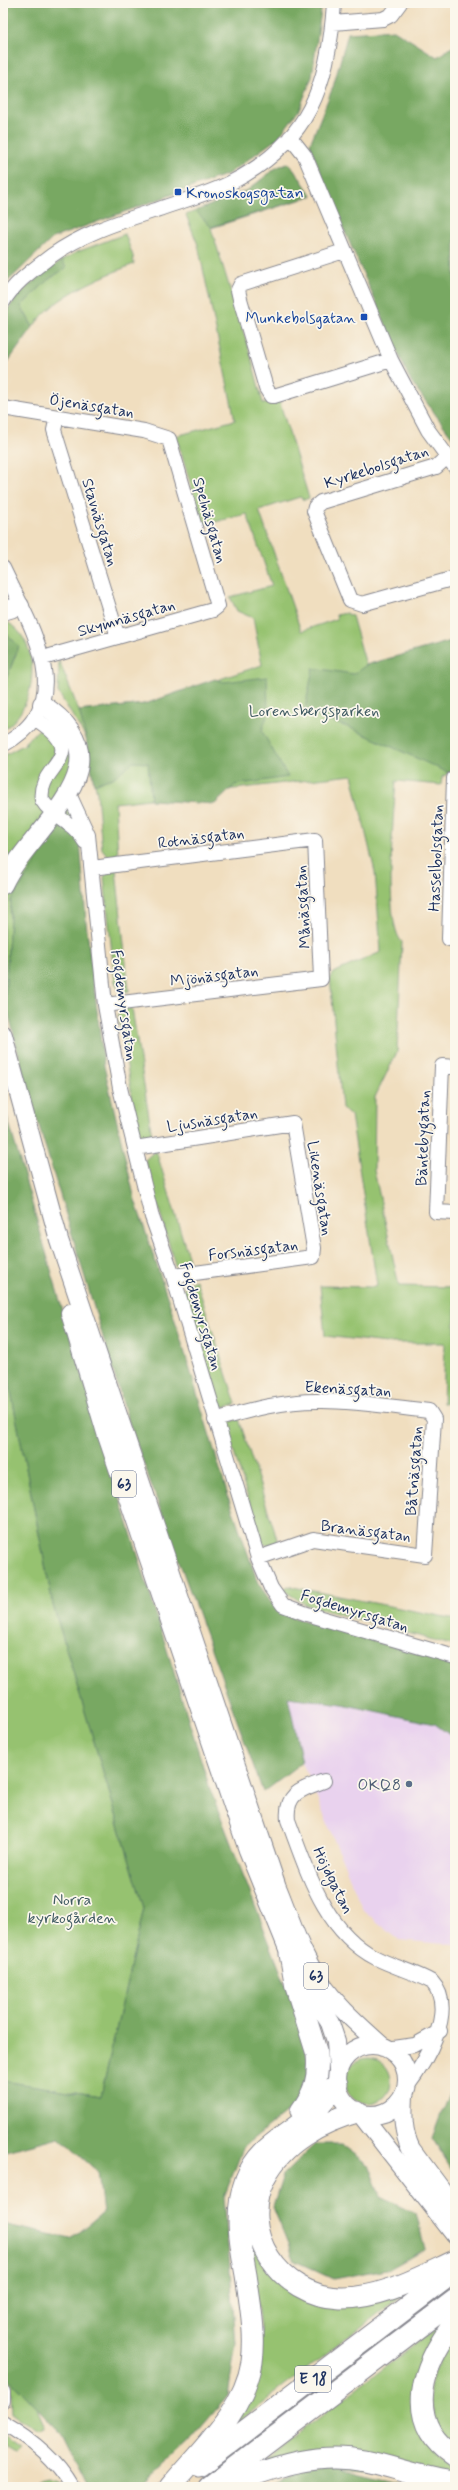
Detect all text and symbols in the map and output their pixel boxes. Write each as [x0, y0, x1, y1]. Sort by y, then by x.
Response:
place label: Kronoskogsgatan [186, 183, 304, 205]
marker: Kronoskogsgatan [173, 187, 183, 197]
place label: Munkebolsgatan [246, 308, 356, 329]
marker: Munkebolsgatan [359, 312, 369, 322]
street label: Öjenäsgatan [48, 389, 136, 425]
street label: Kyrkebolsgatan [322, 441, 432, 495]
street label: Spelnäsgatan [186, 475, 232, 566]
street label: Stavnäsgatan [75, 476, 123, 569]
street label: Skymnäsgatan [75, 595, 178, 643]
park label: Lorensbergsparken [249, 701, 379, 723]
street label: Hasselbolsgatan [424, 804, 450, 912]
street label: Rotnäsgatan [157, 823, 246, 855]
street label: Månäsgatan [291, 865, 317, 949]
street label: Fogdemyrsgatan [104, 948, 142, 1062]
street label: Mjönäsgatan [169, 961, 260, 993]
street label: Bäntebygatan [411, 1090, 437, 1186]
street label: Ljusnäsgatan [165, 1103, 259, 1139]
street label: Likenäsgatan [301, 1139, 337, 1237]
street label: Forsnäsgatan [207, 1235, 299, 1267]
street label: Fogdemyrsgatan [173, 1260, 227, 1373]
street label: Ekenäsgatan [304, 1377, 392, 1403]
street label: Båtnäsgatan [401, 1425, 429, 1517]
road number: 63 [112, 1471, 136, 1497]
street label: Branäsgatan [319, 1516, 412, 1548]
street label: Fogdemyrsgatan [298, 1585, 411, 1639]
place label: OKQ8 [358, 1775, 401, 1796]
marker: OKQ8 [404, 1779, 414, 1789]
street label: Höjdgatan [306, 1844, 358, 1918]
park label: Norra kyrkogården [28, 1890, 117, 1930]
road number: 63 [304, 1963, 328, 1989]
road number: E 18 [295, 2366, 331, 2392]

